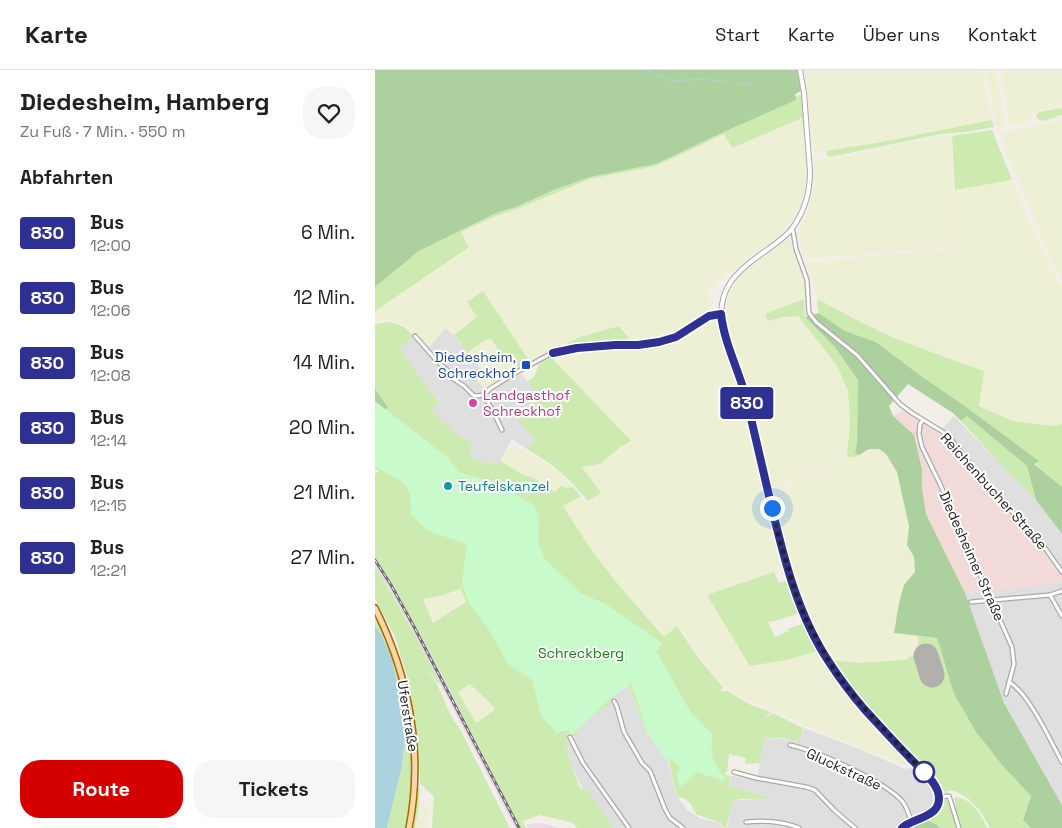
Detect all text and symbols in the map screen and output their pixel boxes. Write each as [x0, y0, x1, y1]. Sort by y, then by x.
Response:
text: Karte [25, 19, 88, 50]
text: Start [715, 23, 760, 46]
text: Karte [788, 23, 835, 46]
text: Über uns [863, 23, 940, 46]
text: Kontakt [968, 23, 1037, 46]
text: Diedesheim, Hamberg [20, 86, 270, 117]
button: heart [303, 87, 355, 139]
text: Zu Fuß · 7 Min. · 550 m [20, 121, 186, 142]
text: Abfahrten [20, 165, 113, 190]
text: Bus [90, 210, 124, 235]
text: 6 Min. [301, 220, 355, 245]
text: 830 [31, 221, 64, 244]
text: 12:00 [90, 235, 131, 256]
text: Bus [90, 275, 124, 300]
text: 12 Min. [293, 285, 355, 310]
text: 830 [31, 286, 64, 309]
text: 12:06 [90, 300, 130, 321]
text: Bus [90, 340, 124, 365]
place label: Diedesheim, Schreckhof [434, 348, 516, 382]
text: 14 Min. [293, 350, 355, 375]
text: 830 [31, 351, 64, 374]
marker: Diedesheim, Schreckhof [520, 359, 532, 371]
text: 12:08 [90, 365, 131, 386]
place label: Landgasthof Schreckhof [483, 386, 570, 420]
line badge: 830 [718, 387, 776, 419]
text: 830 [730, 391, 764, 414]
marker: Landgasthof Schreckhof [467, 397, 479, 409]
text: Bus [90, 405, 124, 430]
text: 20 Min. [289, 415, 355, 440]
text: 830 [31, 416, 64, 439]
street label: Reichenbucher Straße [937, 429, 1051, 553]
text: 12:14 [90, 430, 127, 451]
text: Bus [90, 470, 124, 495]
place label: Teufelskanzel [458, 477, 549, 495]
text: 21 Min. [293, 480, 355, 505]
marker: Teufelskanzel [442, 480, 454, 492]
text: 830 [31, 481, 64, 504]
street label: Diedesheimer Straße [935, 488, 1009, 624]
text: 12:15 [90, 495, 127, 516]
your location [760, 496, 785, 521]
text: Bus [90, 535, 124, 560]
text: 27 Min. [291, 545, 355, 570]
text: 830 [31, 546, 64, 569]
text: 12:21 [90, 560, 127, 581]
park label: Schreckberg [538, 644, 624, 662]
street label: Uferstraße [393, 679, 423, 753]
street label: Gluckstraße [804, 744, 884, 794]
button: Route [20, 760, 183, 818]
button: Tickets [193, 760, 355, 818]
unlabelled marker [913, 761, 935, 783]

